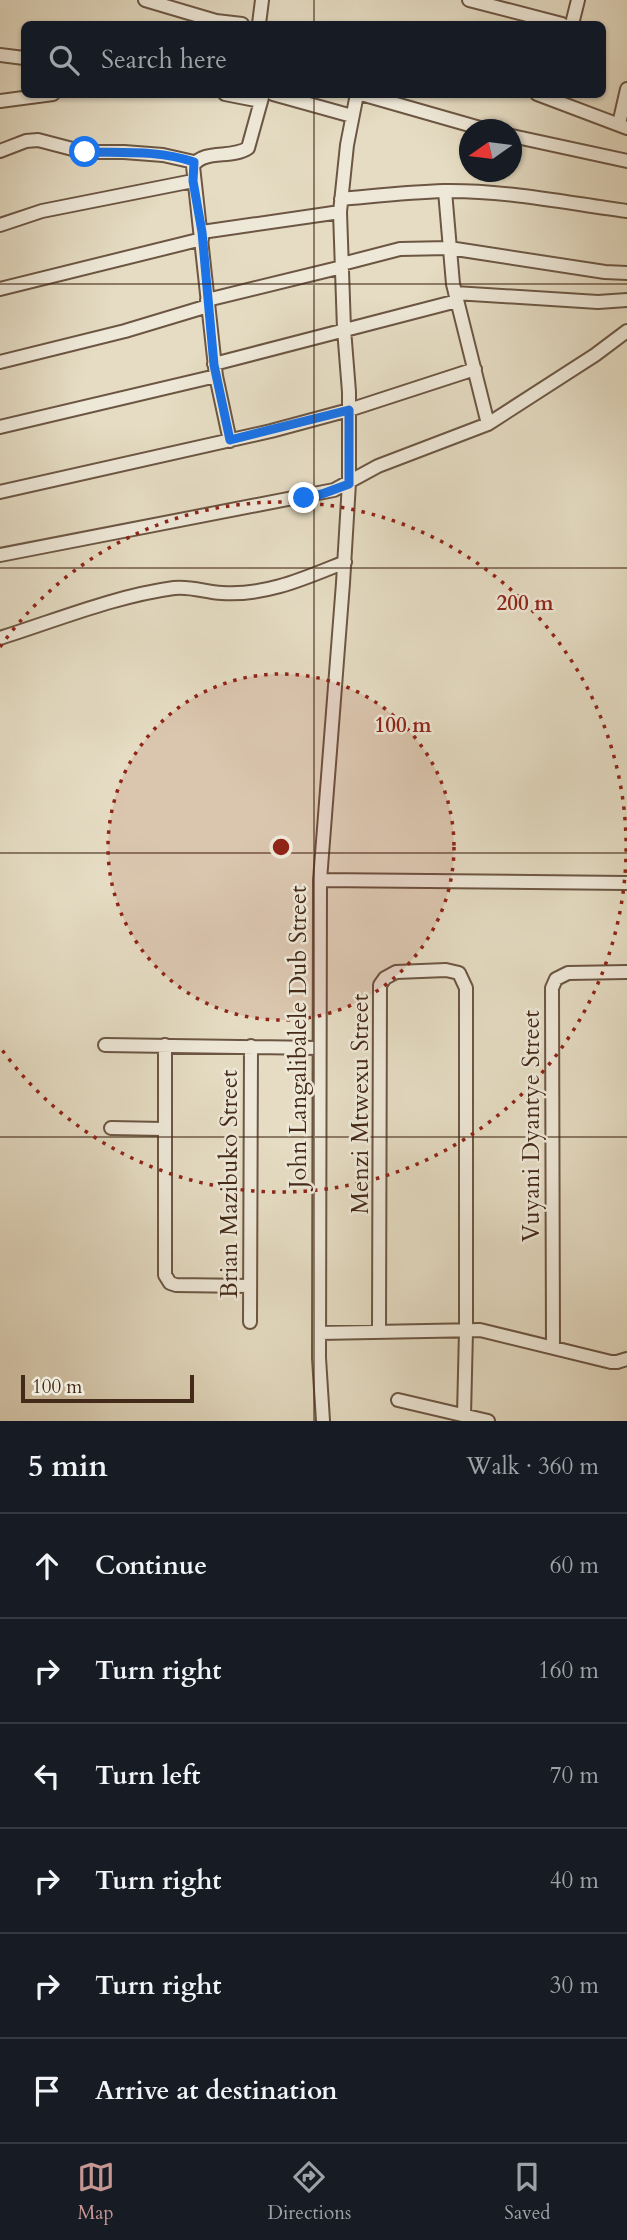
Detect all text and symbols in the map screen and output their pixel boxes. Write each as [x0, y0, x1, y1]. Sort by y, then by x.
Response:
search box [21, 21, 606, 98]
icon: search [45, 41, 83, 79]
text: Search here [101, 42, 227, 77]
north arrow [459, 119, 522, 182]
route start [69, 136, 100, 167]
route end [288, 482, 319, 513]
text: 200 m [496, 589, 554, 618]
text: 100 m [374, 711, 432, 740]
centre of rings [269, 835, 293, 859]
street label: John Langalibalele Dub Street [282, 885, 315, 1192]
street label: Menzi Mtwexu Street [344, 993, 377, 1214]
street label: Vuyani Dyantye Street [515, 1009, 548, 1242]
street label: Brian Mazibuko Street [213, 1069, 246, 1298]
scale bar [21, 1372, 194, 1404]
text: 100 m [32, 1374, 82, 1400]
text: 5 min [28, 1446, 108, 1487]
text: Walk · 360 m [466, 1451, 599, 1482]
icon: ahead [28, 1547, 66, 1585]
text: Continue [95, 1548, 207, 1583]
text: 60 m [550, 1550, 599, 1581]
icon: right [28, 1652, 66, 1690]
text: Turn right [95, 1653, 222, 1688]
text: 160 m [538, 1655, 599, 1686]
icon: left [28, 1757, 66, 1795]
text: Turn left [95, 1758, 200, 1793]
text: 70 m [550, 1760, 599, 1791]
icon: right [28, 1862, 66, 1900]
text: Turn right [95, 1863, 222, 1898]
text: 40 m [550, 1865, 599, 1896]
icon: right [28, 1967, 66, 2005]
text: Turn right [95, 1968, 222, 2003]
text: 30 m [550, 1970, 599, 2001]
icon: arrive [28, 2072, 66, 2110]
text: Arrive at destination [95, 2073, 338, 2108]
tab: Map [77, 2158, 115, 2226]
tab: Directions [268, 2158, 351, 2226]
tab: Saved [504, 2158, 550, 2226]

